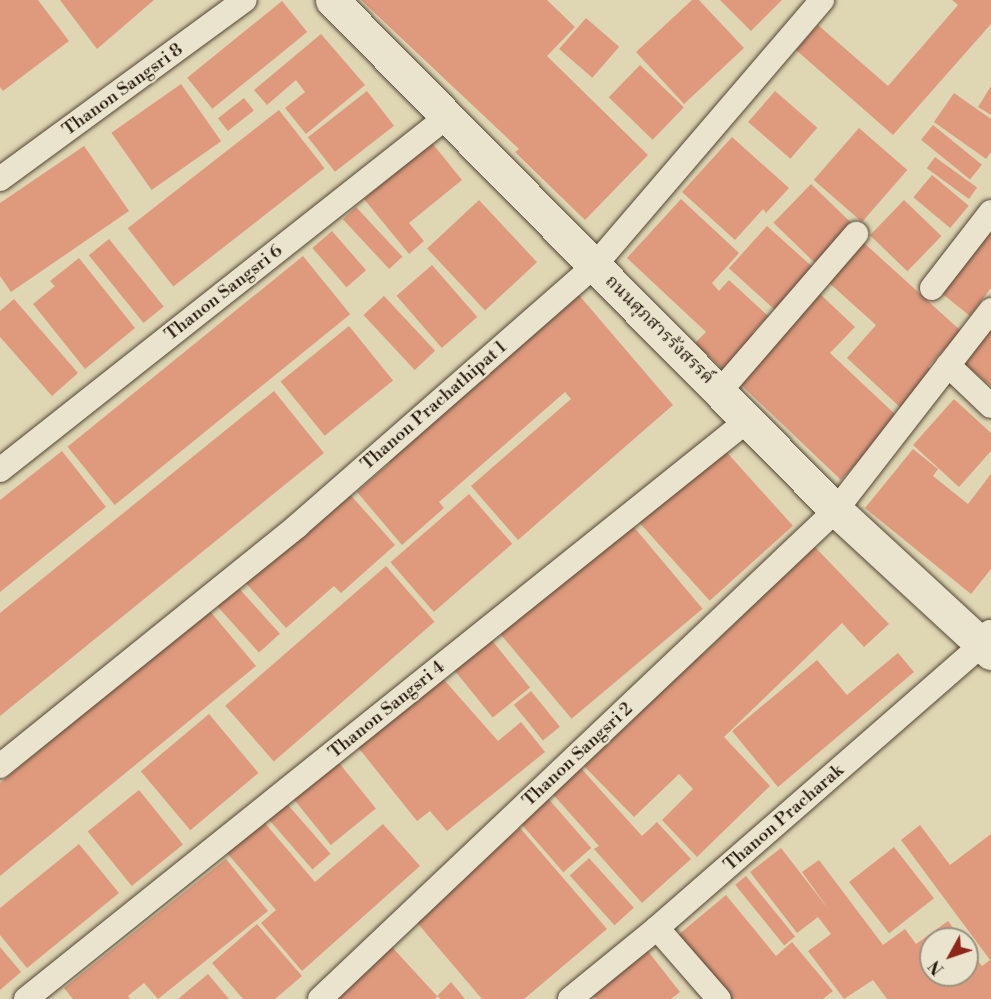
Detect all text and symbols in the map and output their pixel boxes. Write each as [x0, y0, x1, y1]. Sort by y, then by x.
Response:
street label: Thanon Sangsri 8 [59, 39, 187, 141]
street label: Thanon Sangsri 6 [161, 240, 287, 346]
street label: ถนนศุภสารรังสรรค์ [600, 271, 718, 389]
street label: Thanon Prachathipat 1 [357, 337, 511, 475]
street label: Thanon Sangsri 4 [325, 657, 449, 763]
street label: Thanon Sangsri 2 [518, 698, 638, 812]
street label: Thanon Pracharak [720, 760, 848, 876]
north arrow [919, 927, 979, 987]
text: N [925, 956, 948, 979]

